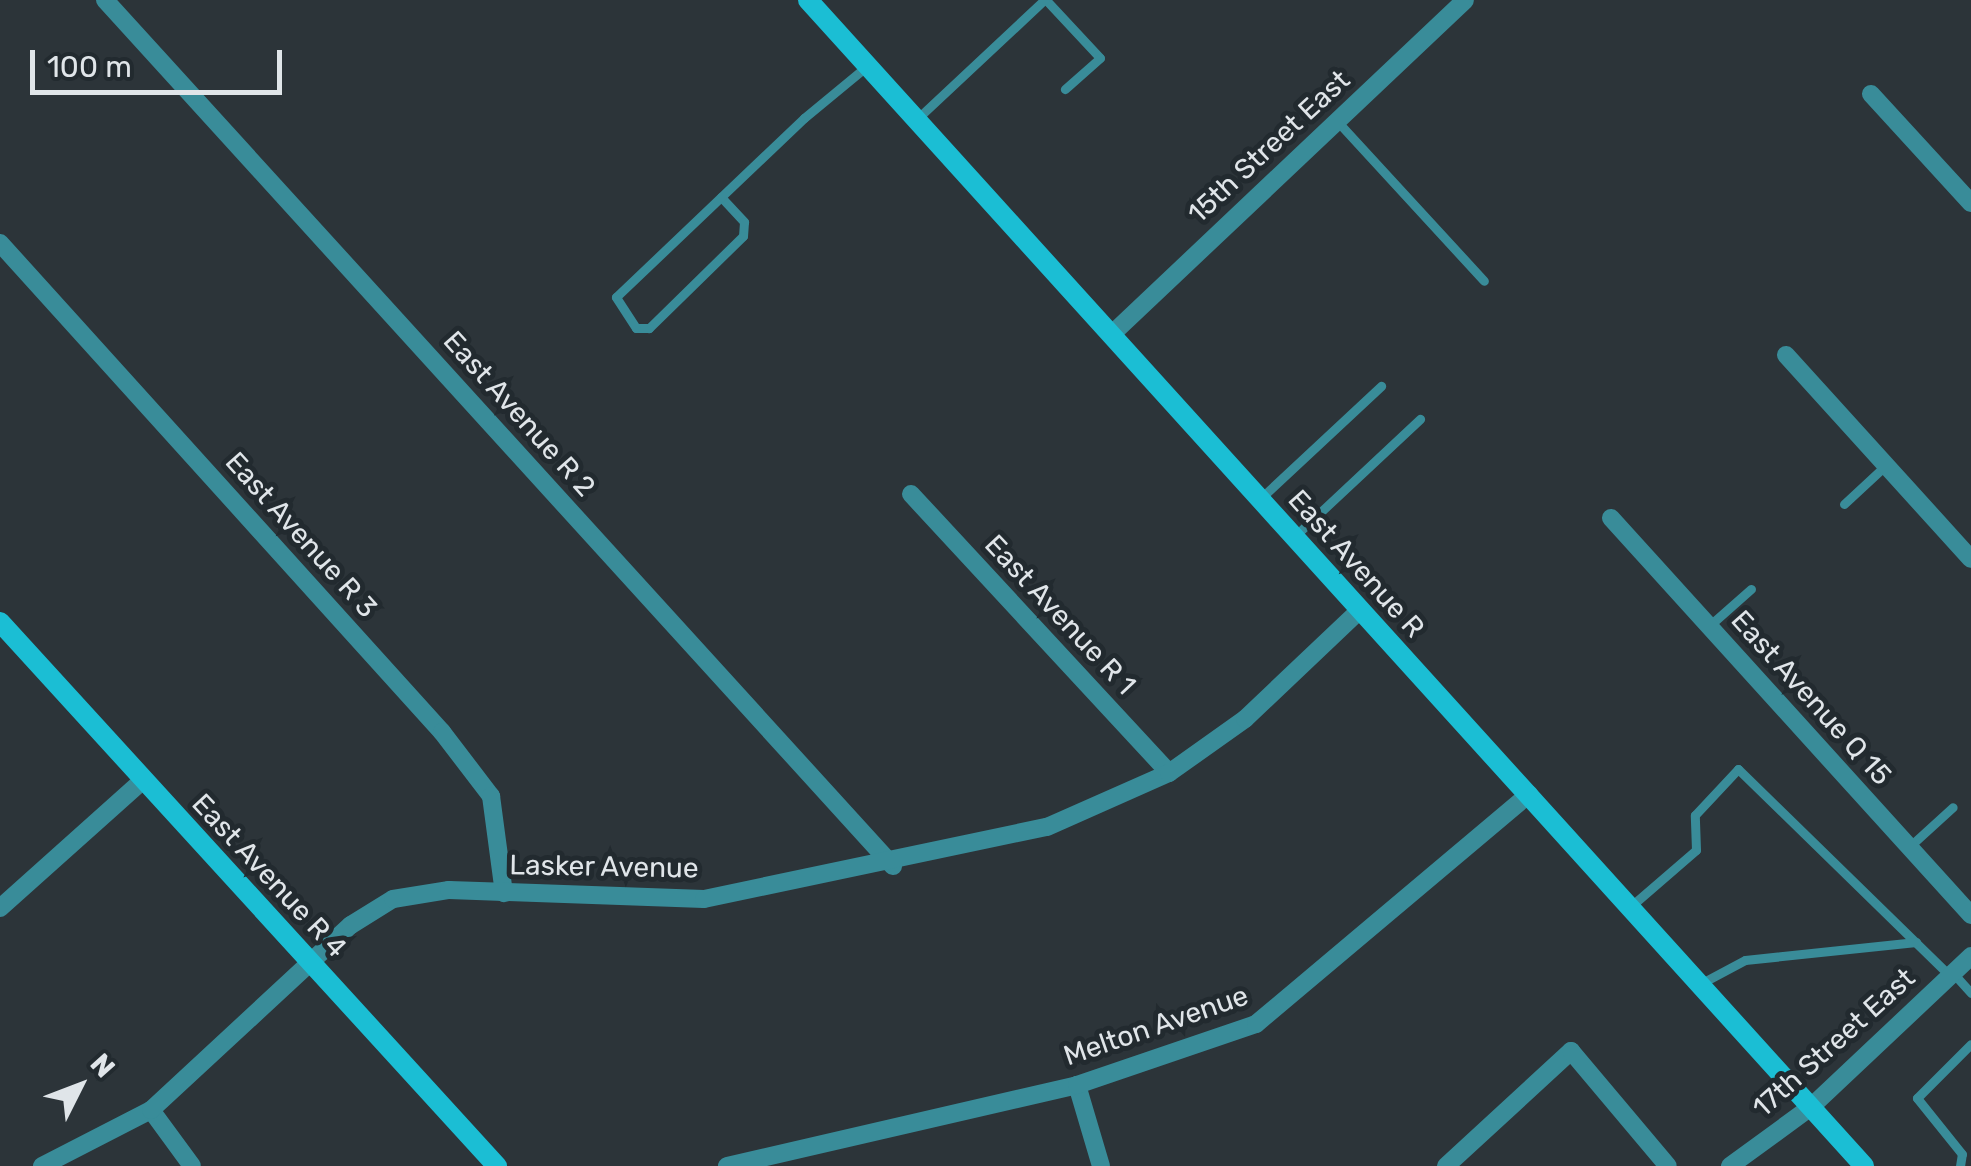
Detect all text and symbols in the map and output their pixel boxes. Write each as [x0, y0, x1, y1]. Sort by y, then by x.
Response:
scale bar [35, 30, 288, 92]
text: 100 m [47, 49, 132, 85]
street label: 15th Street East [1181, 63, 1357, 231]
street label: East Avenue R 2 [436, 324, 602, 504]
street label: East Avenue R 3 [218, 445, 384, 625]
street label: East Avenue R [1281, 483, 1431, 645]
street label: East Avenue R 1 [977, 528, 1143, 702]
street label: East Avenue Q 15 [1724, 604, 1898, 792]
street label: East Avenue R 4 [184, 787, 354, 965]
street label: Lasker Avenue [508, 849, 700, 885]
street label: 17th Street East [1746, 961, 1922, 1125]
street label: Melton Avenue [1059, 979, 1253, 1073]
north arrow [30, 1036, 130, 1136]
text: N [84, 1047, 122, 1084]

